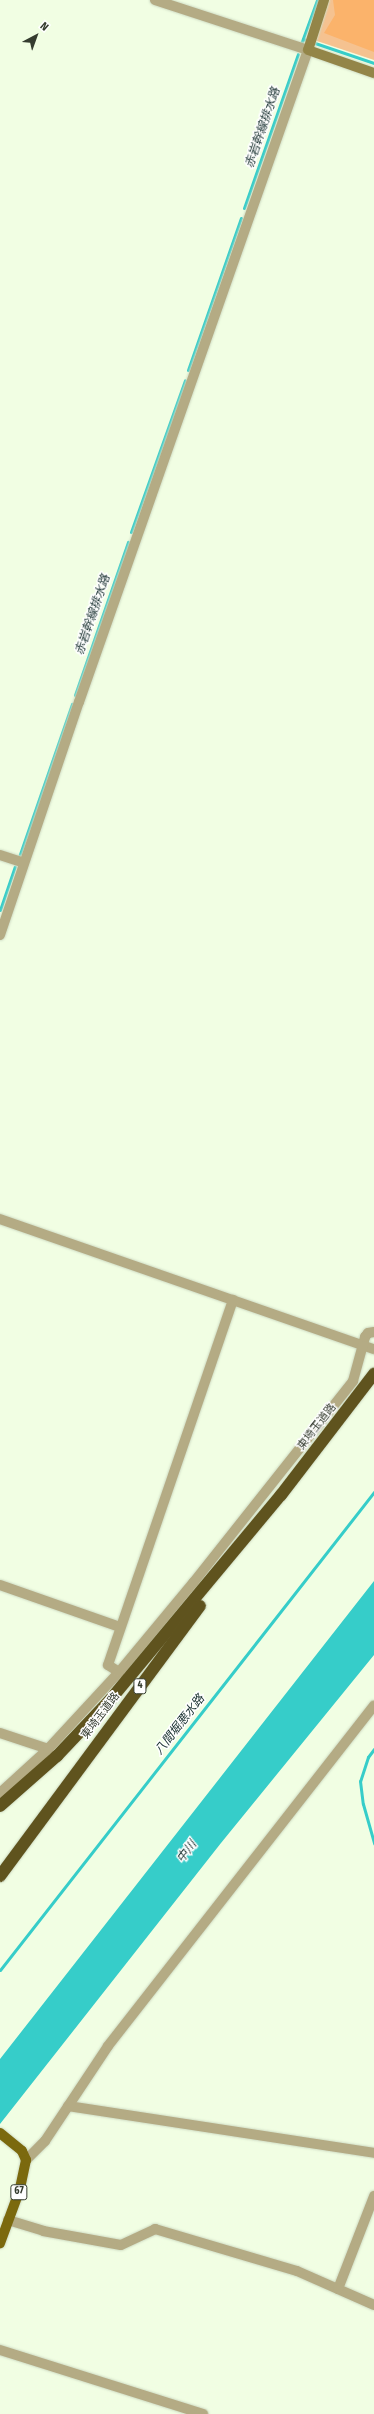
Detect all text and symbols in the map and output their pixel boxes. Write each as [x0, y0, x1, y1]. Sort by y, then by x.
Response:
north arrow [16, 16, 56, 56]
text: N [37, 19, 51, 34]
water label: 赤岩幹線排水路 [243, 86, 283, 170]
water label: 赤岩幹線排水路 [73, 573, 113, 657]
street label: 東埼玉道路 [295, 1401, 339, 1453]
road number: 4 [133, 1678, 147, 1694]
street label: 東埼玉道路 [79, 1690, 123, 1742]
water label: 八間堀悪水路 [152, 1692, 208, 1758]
water label: 中川 [174, 1838, 200, 1866]
road number: 67 [10, 2184, 28, 2200]

